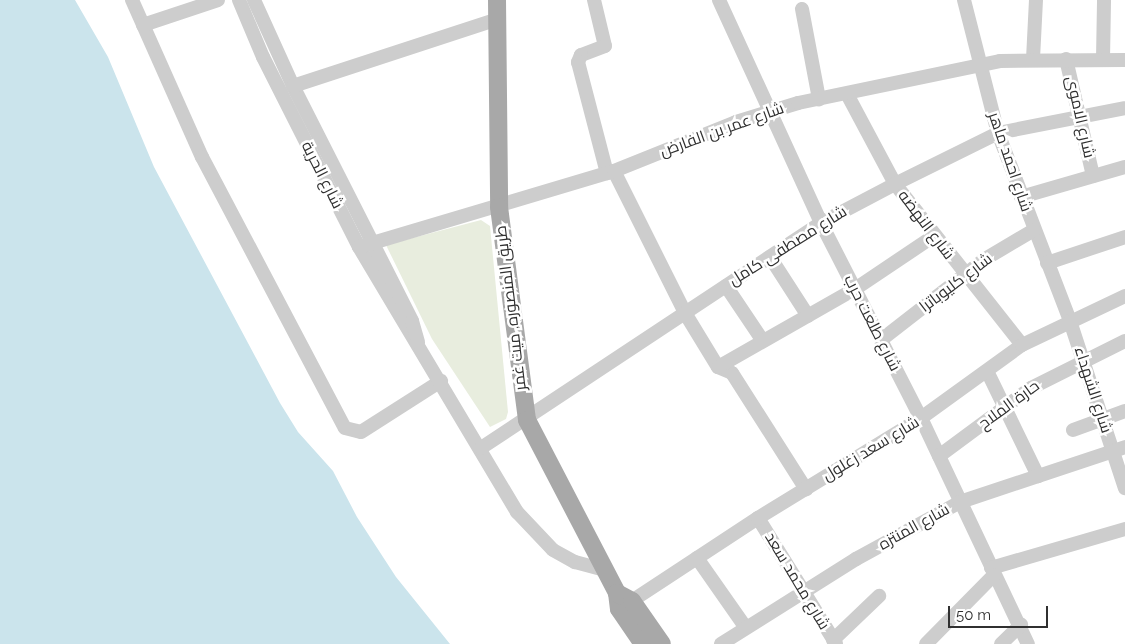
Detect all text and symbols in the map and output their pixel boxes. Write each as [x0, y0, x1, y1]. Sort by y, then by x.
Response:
street label: شارع الاموى [1061, 74, 1099, 160]
street label: شارع عمر بن الفارض [657, 99, 787, 161]
street label: شارع احمد ماهر [984, 110, 1036, 214]
street label: شارع الحرية [297, 138, 347, 212]
street label: شارع النهضه [894, 187, 958, 263]
street label: شارع مصطفى كامل [725, 202, 851, 290]
street label: طريق المنصوره, ميت غمر [491, 224, 531, 392]
street label: شارع كليوباترا [916, 249, 996, 317]
street label: شارع طلعت حرب [839, 272, 905, 374]
street label: شارع الشهداء [1070, 344, 1116, 436]
street label: حارة الملاح [975, 376, 1043, 434]
street label: شارع سعد زغلول [819, 413, 923, 485]
street label: شارع المنتزه [875, 500, 953, 554]
street label: شارع محمد سعد [760, 529, 834, 633]
scale bar [950, 596, 1050, 628]
text: 50 m [956, 606, 991, 624]

